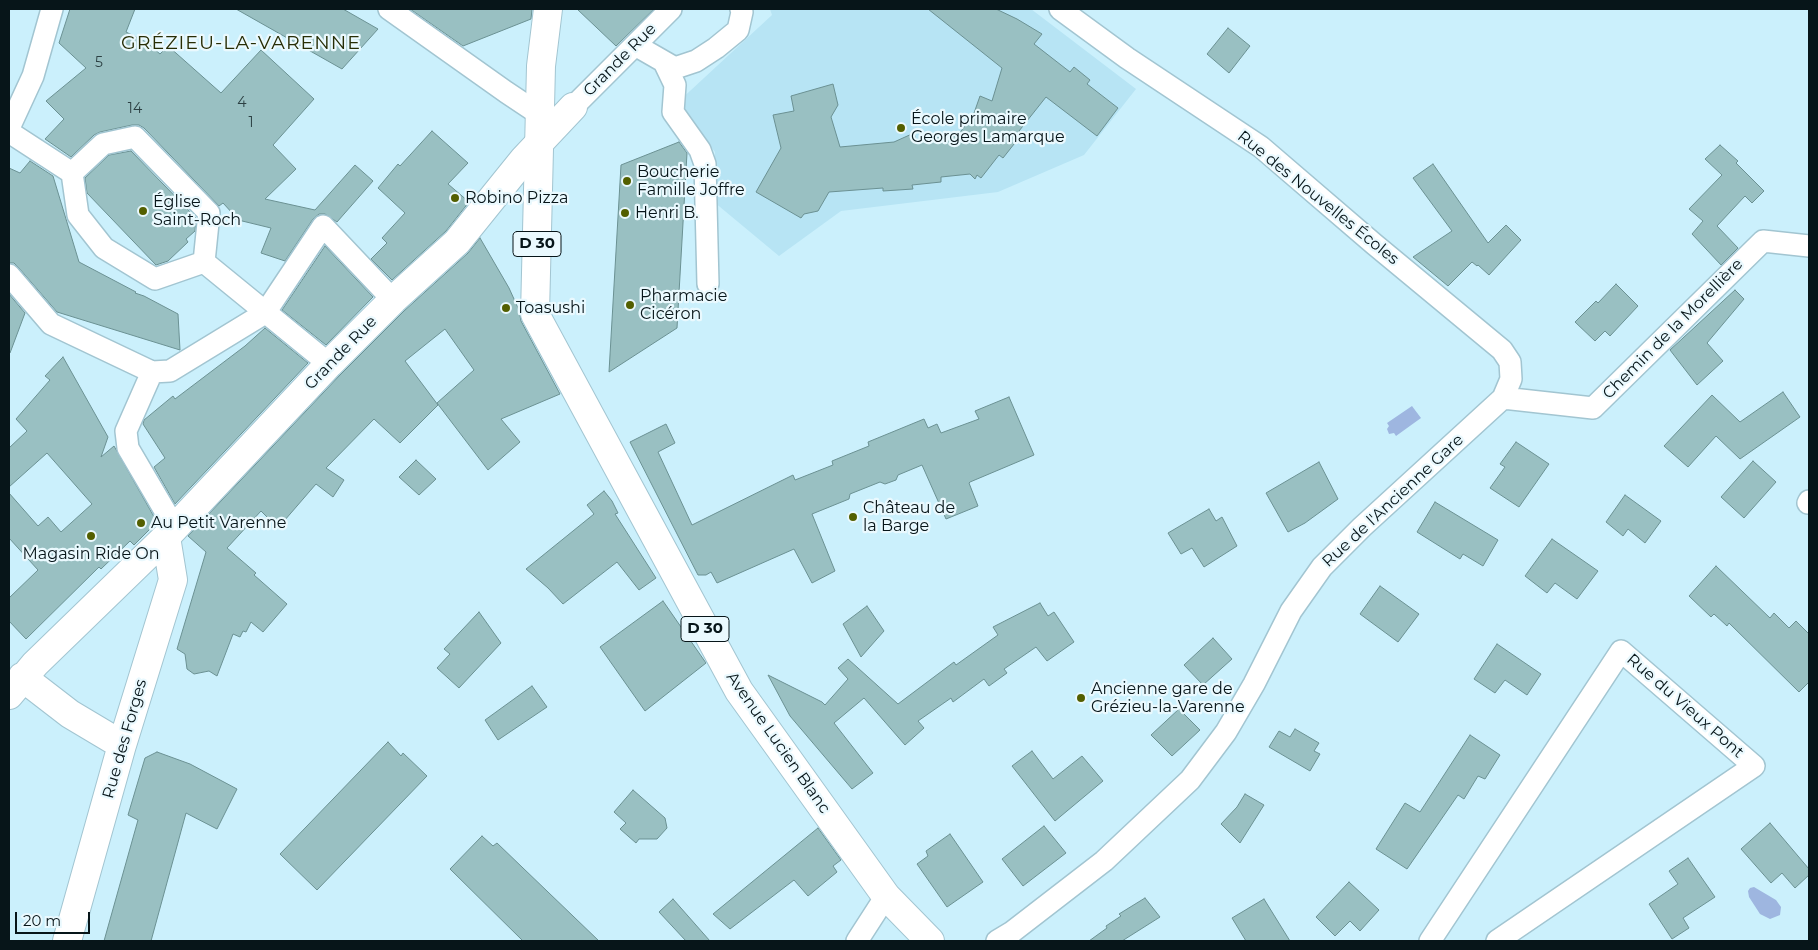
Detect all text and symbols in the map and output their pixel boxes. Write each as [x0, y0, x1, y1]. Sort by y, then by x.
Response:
street label: Grande Rue [580, 20, 660, 100]
district label: GRÉZIEU-LA-VARENNE [119, 32, 363, 54]
house number: 5 [95, 55, 103, 71]
house number: 4 [237, 95, 247, 111]
house number: 14 [128, 101, 142, 117]
place label: École primaire Georges Lamarque [911, 109, 1065, 147]
house number: 1 [248, 115, 254, 131]
marker: École primaire Georges Lamarque [895, 122, 907, 134]
street label: Rue des Nouvelles Écoles [1233, 127, 1403, 269]
place label: Boucherie Famille Joffre [637, 162, 745, 200]
marker: Boucherie Famille Joffre [621, 175, 633, 187]
place label: Robino Pizza [465, 188, 568, 208]
place label: Église Saint-Roch [153, 192, 241, 230]
marker: Robino Pizza [449, 192, 461, 204]
place label: Henri B. [635, 203, 699, 223]
marker: Église Saint-Roch [137, 205, 149, 217]
marker: Henri B. [619, 207, 631, 219]
road number: D 30 [513, 232, 561, 256]
street label: Chemin de la Morellière [1599, 255, 1747, 403]
place label: Pharmacie Cicéron [640, 286, 727, 324]
place label: Toasushi [516, 298, 585, 318]
marker: Pharmacie Cicéron [624, 299, 636, 311]
marker: Toasushi [500, 302, 512, 314]
street label: Grande Rue [301, 312, 381, 394]
street label: Rue de l'Ancienne Gare [1318, 431, 1468, 571]
place label: Château de la Barge [863, 498, 955, 536]
marker: Château de la Barge [847, 511, 859, 523]
place label: Au Petit Varenne [151, 513, 286, 533]
marker: Au Petit Varenne [135, 517, 147, 529]
marker: Magasin Ride On [85, 530, 97, 542]
place label: Magasin Ride On [22, 544, 160, 564]
road number: D 30 [681, 616, 729, 642]
street label: Rue du Vieux Pont [1623, 650, 1747, 762]
street label: Avenue Lucien Blanc [722, 669, 834, 817]
street label: Rue des Forges [99, 677, 151, 801]
place label: Ancienne gare de Grézieu-la-Varenne [1091, 679, 1245, 717]
marker: Ancienne gare de Grézieu-la-Varenne [1075, 692, 1087, 704]
scale bar [18, 902, 92, 934]
text: 20 m [23, 911, 61, 930]

